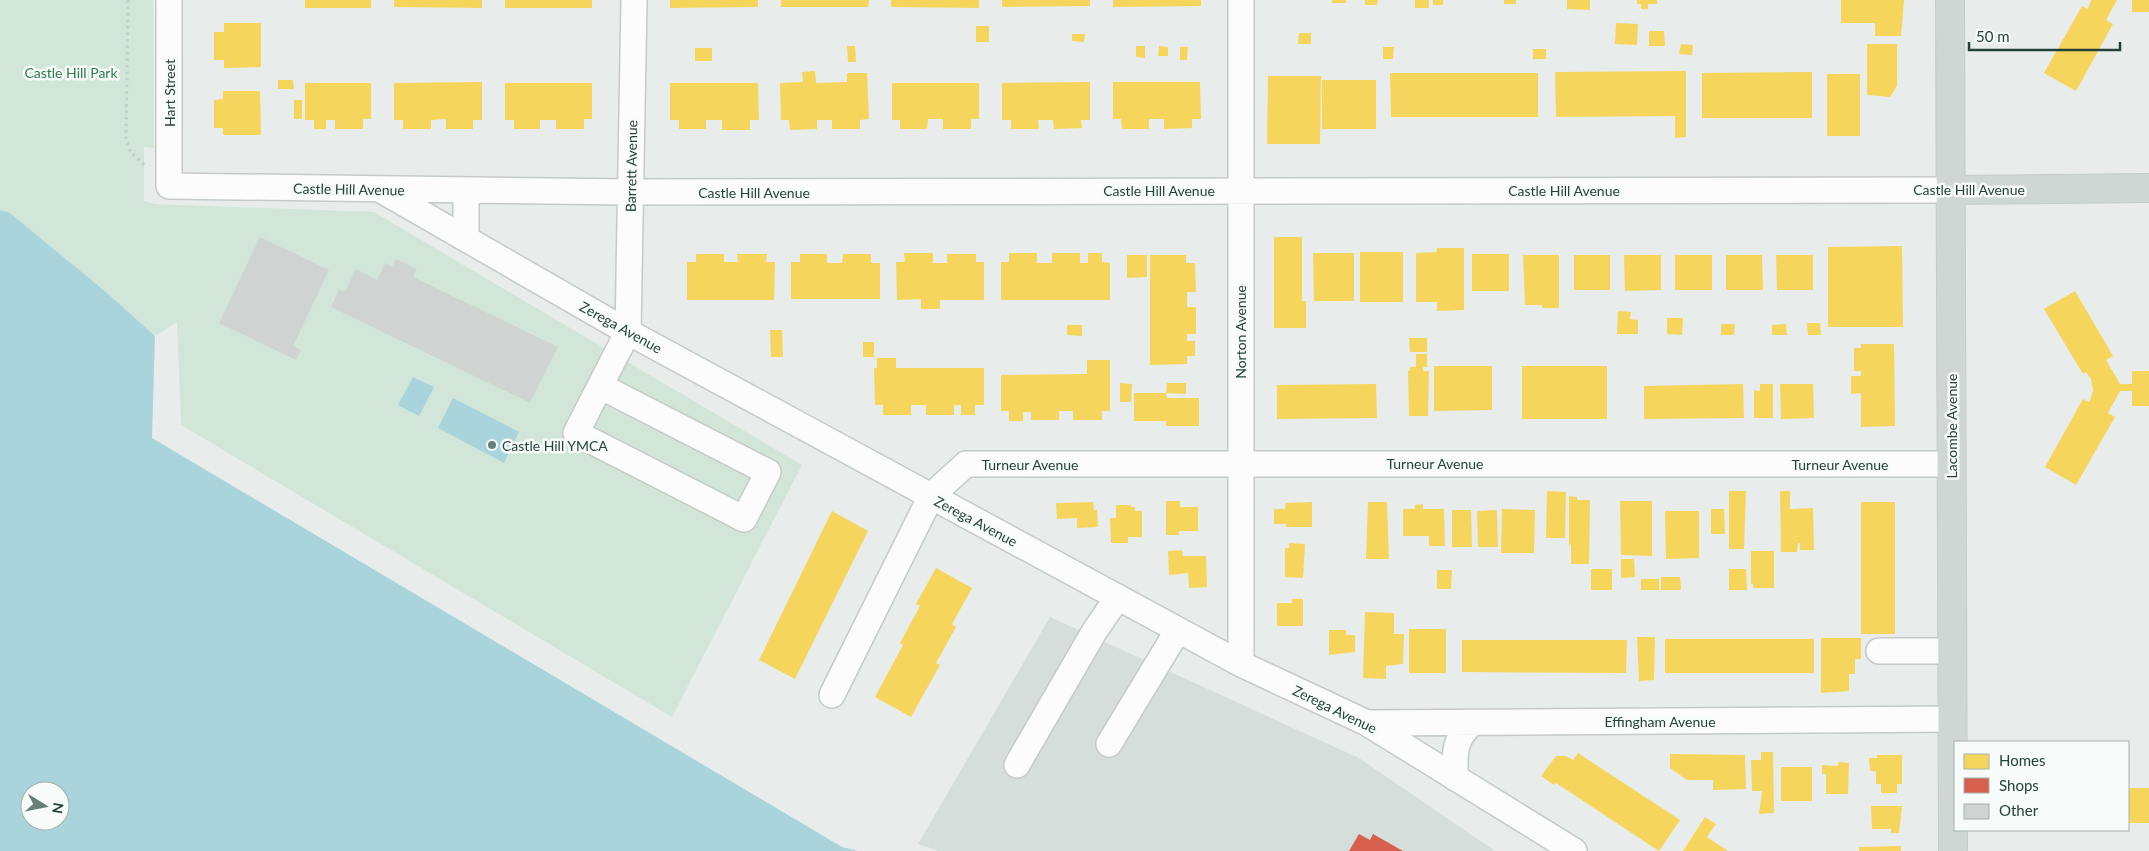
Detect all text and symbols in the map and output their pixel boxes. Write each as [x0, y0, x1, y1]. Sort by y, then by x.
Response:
scale bar [1969, 20, 2120, 52]
text: 50 m [1976, 27, 2010, 45]
street label: Hart Street [161, 59, 178, 127]
park label: Castle Hill Park [24, 64, 118, 81]
street label: Barrett Avenue [622, 120, 640, 212]
street label: Castle Hill Avenue [293, 180, 405, 198]
street label: Castle Hill Avenue [1913, 181, 2025, 198]
street label: Castle Hill Avenue [1103, 182, 1215, 199]
street label: Castle Hill Avenue [1508, 182, 1620, 199]
street label: Castle Hill Avenue [698, 184, 810, 201]
street label: Norton Avenue [1232, 285, 1249, 379]
street label: Zerega Avenue [577, 297, 665, 357]
street label: Lacombe Avenue [1943, 374, 1960, 478]
place label: Castle Hill YMCA [502, 437, 608, 454]
marker: Castle Hill YMCA [486, 439, 498, 451]
street label: Turneur Avenue [1387, 455, 1483, 472]
street label: Turneur Avenue [982, 456, 1078, 473]
street label: Turneur Avenue [1792, 456, 1888, 473]
street label: Zerega Avenue [932, 492, 1020, 550]
street label: Zerega Avenue [1290, 681, 1380, 737]
street label: Effingham Avenue [1604, 713, 1716, 730]
legend [1954, 741, 2129, 831]
text: Homes [1999, 751, 2045, 769]
text: Shops [1999, 776, 2039, 794]
north arrow [20, 781, 70, 831]
text: Other [1999, 801, 2039, 819]
text: N [49, 802, 68, 815]

